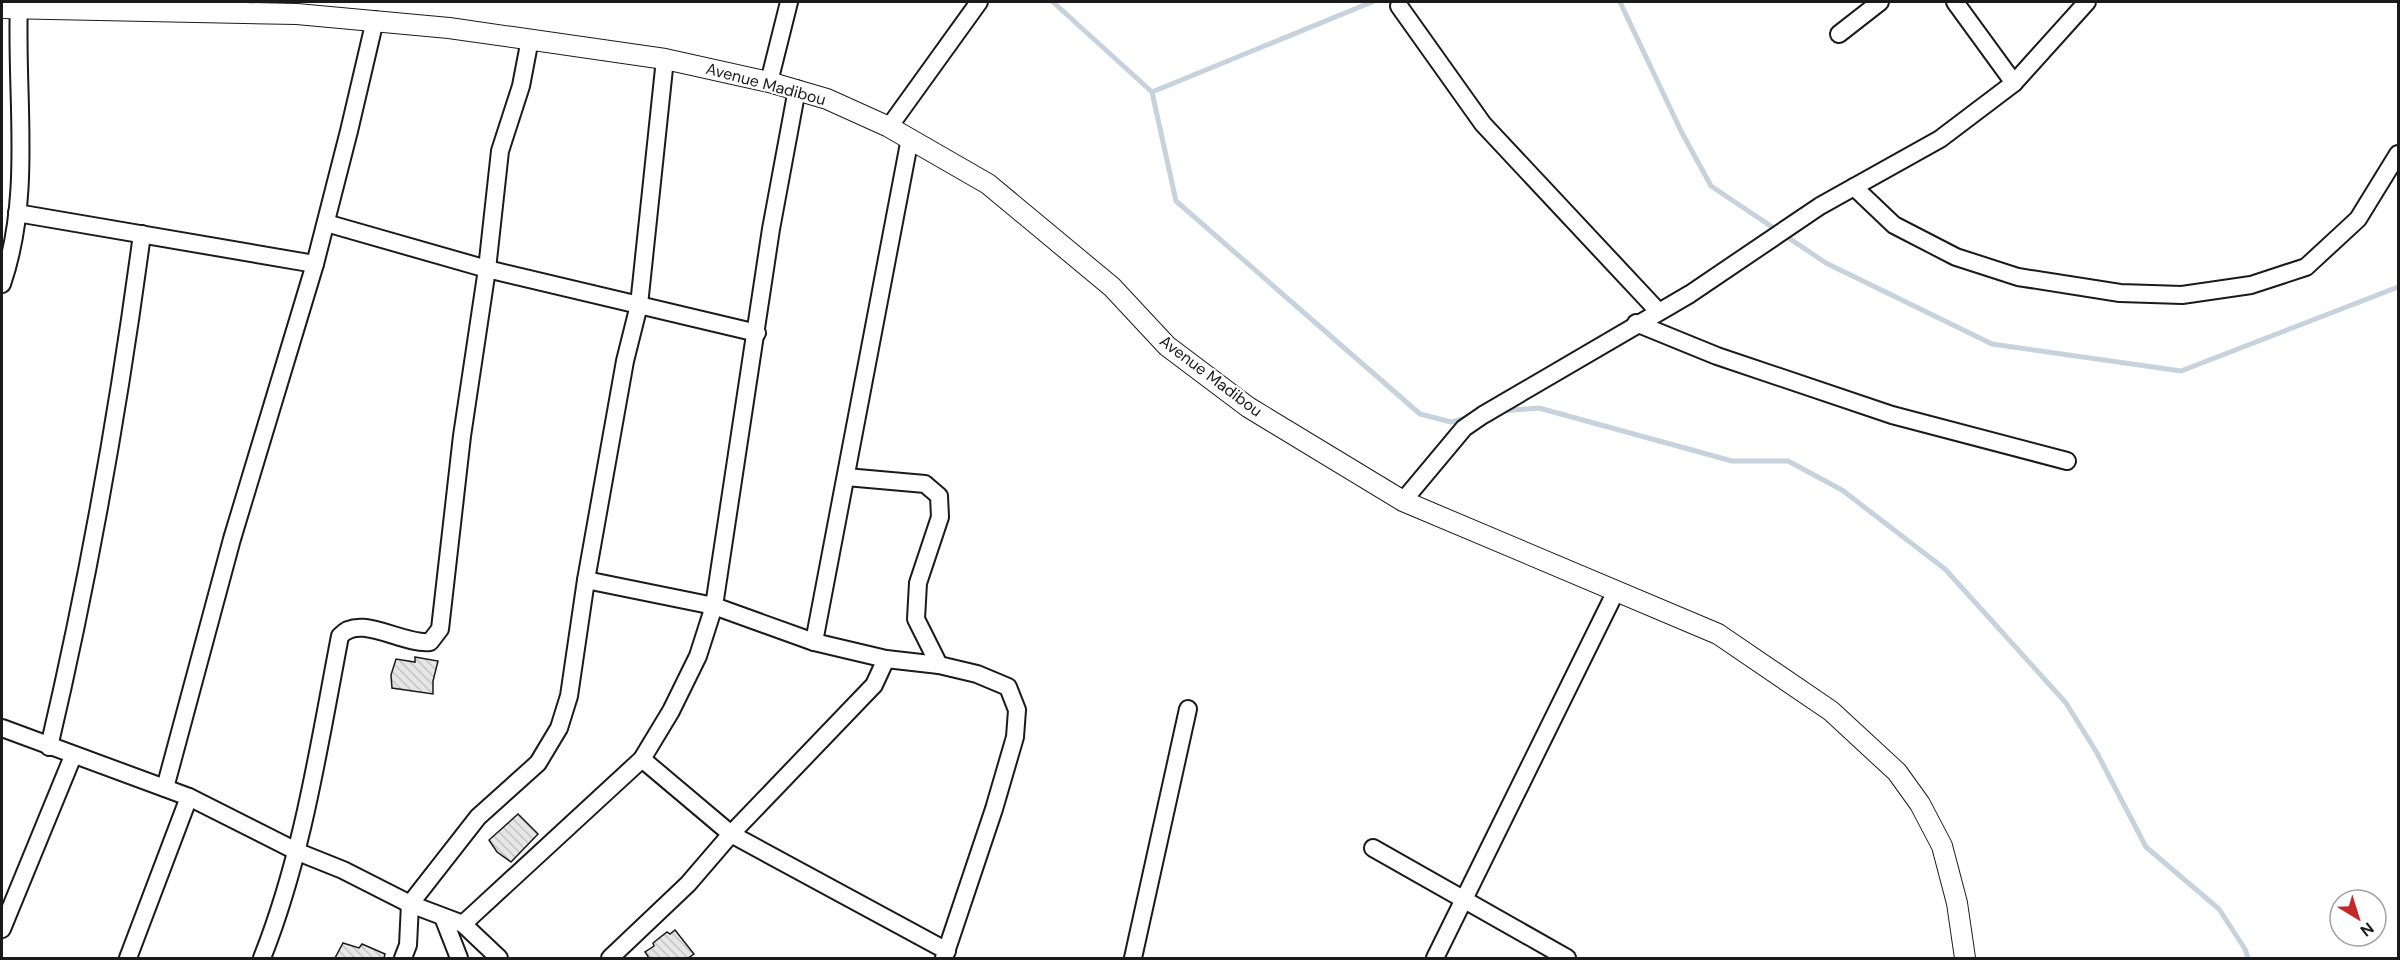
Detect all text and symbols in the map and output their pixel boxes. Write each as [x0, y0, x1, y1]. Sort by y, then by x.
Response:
street label: Avenue Madibou [704, 58, 828, 110]
street label: Avenue Madibou [1155, 330, 1267, 422]
north arrow [2328, 888, 2388, 948]
text: N [2356, 918, 2378, 941]

